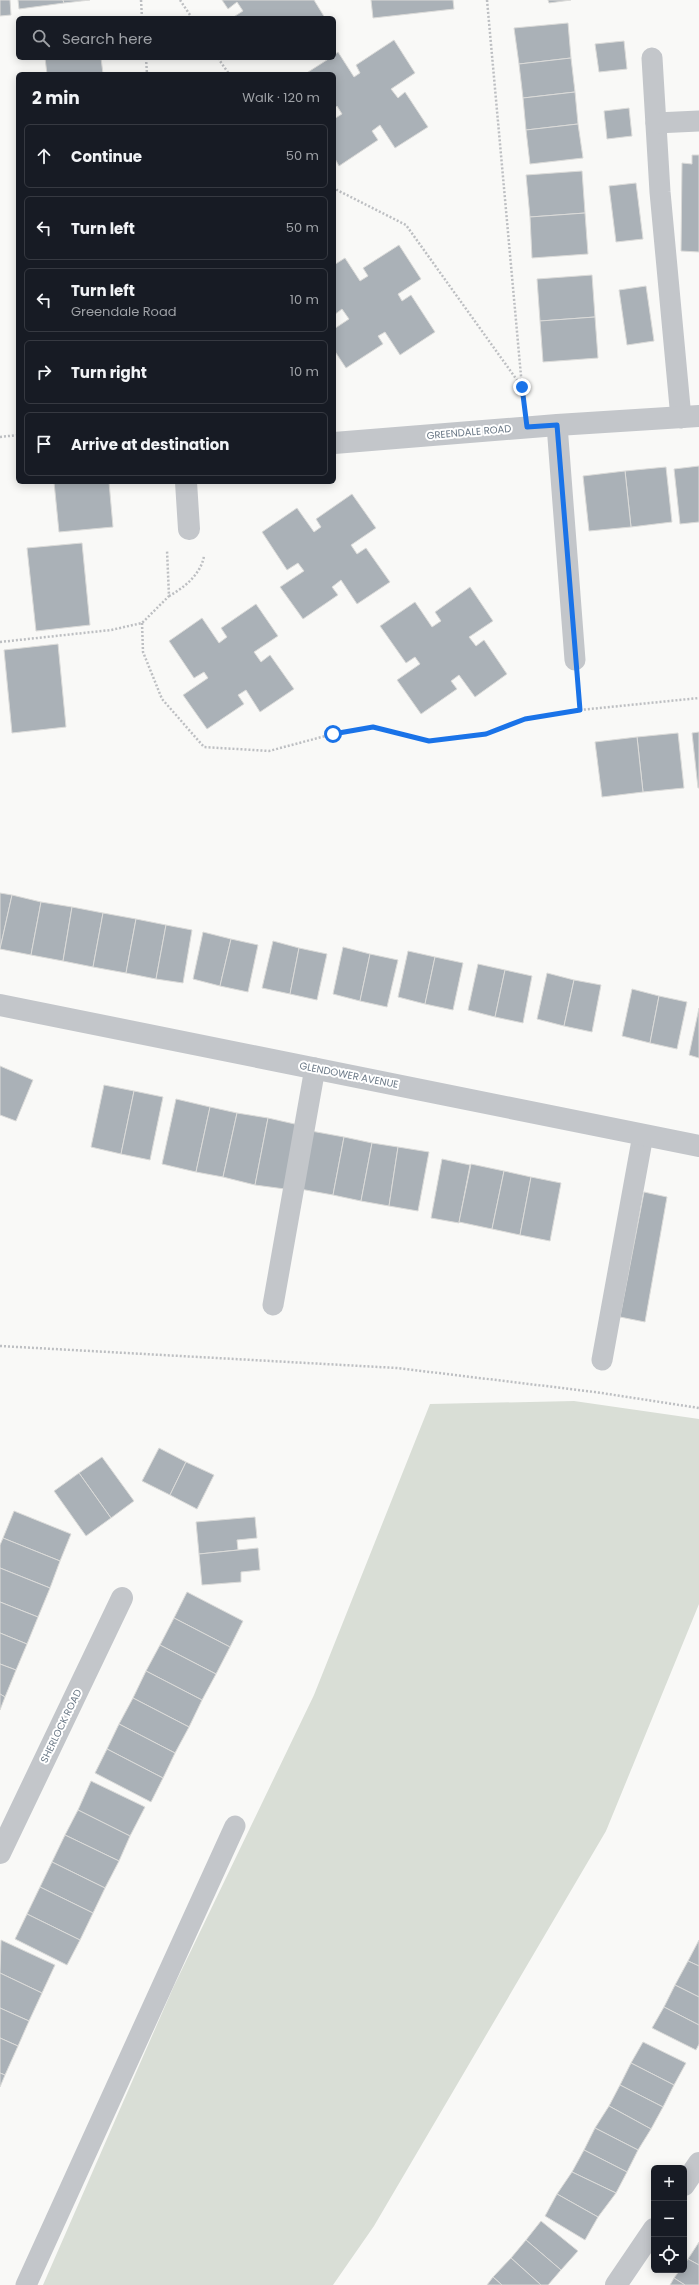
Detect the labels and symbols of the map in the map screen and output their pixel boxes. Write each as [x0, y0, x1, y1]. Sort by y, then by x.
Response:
route end [513, 378, 531, 396]
street label: GREENDALE ROAD [426, 421, 512, 443]
route start [324, 725, 342, 743]
street label: GLENDOWER AVENUE [298, 1058, 400, 1092]
street label: SHERLOCK ROAD [37, 1687, 85, 1765]

